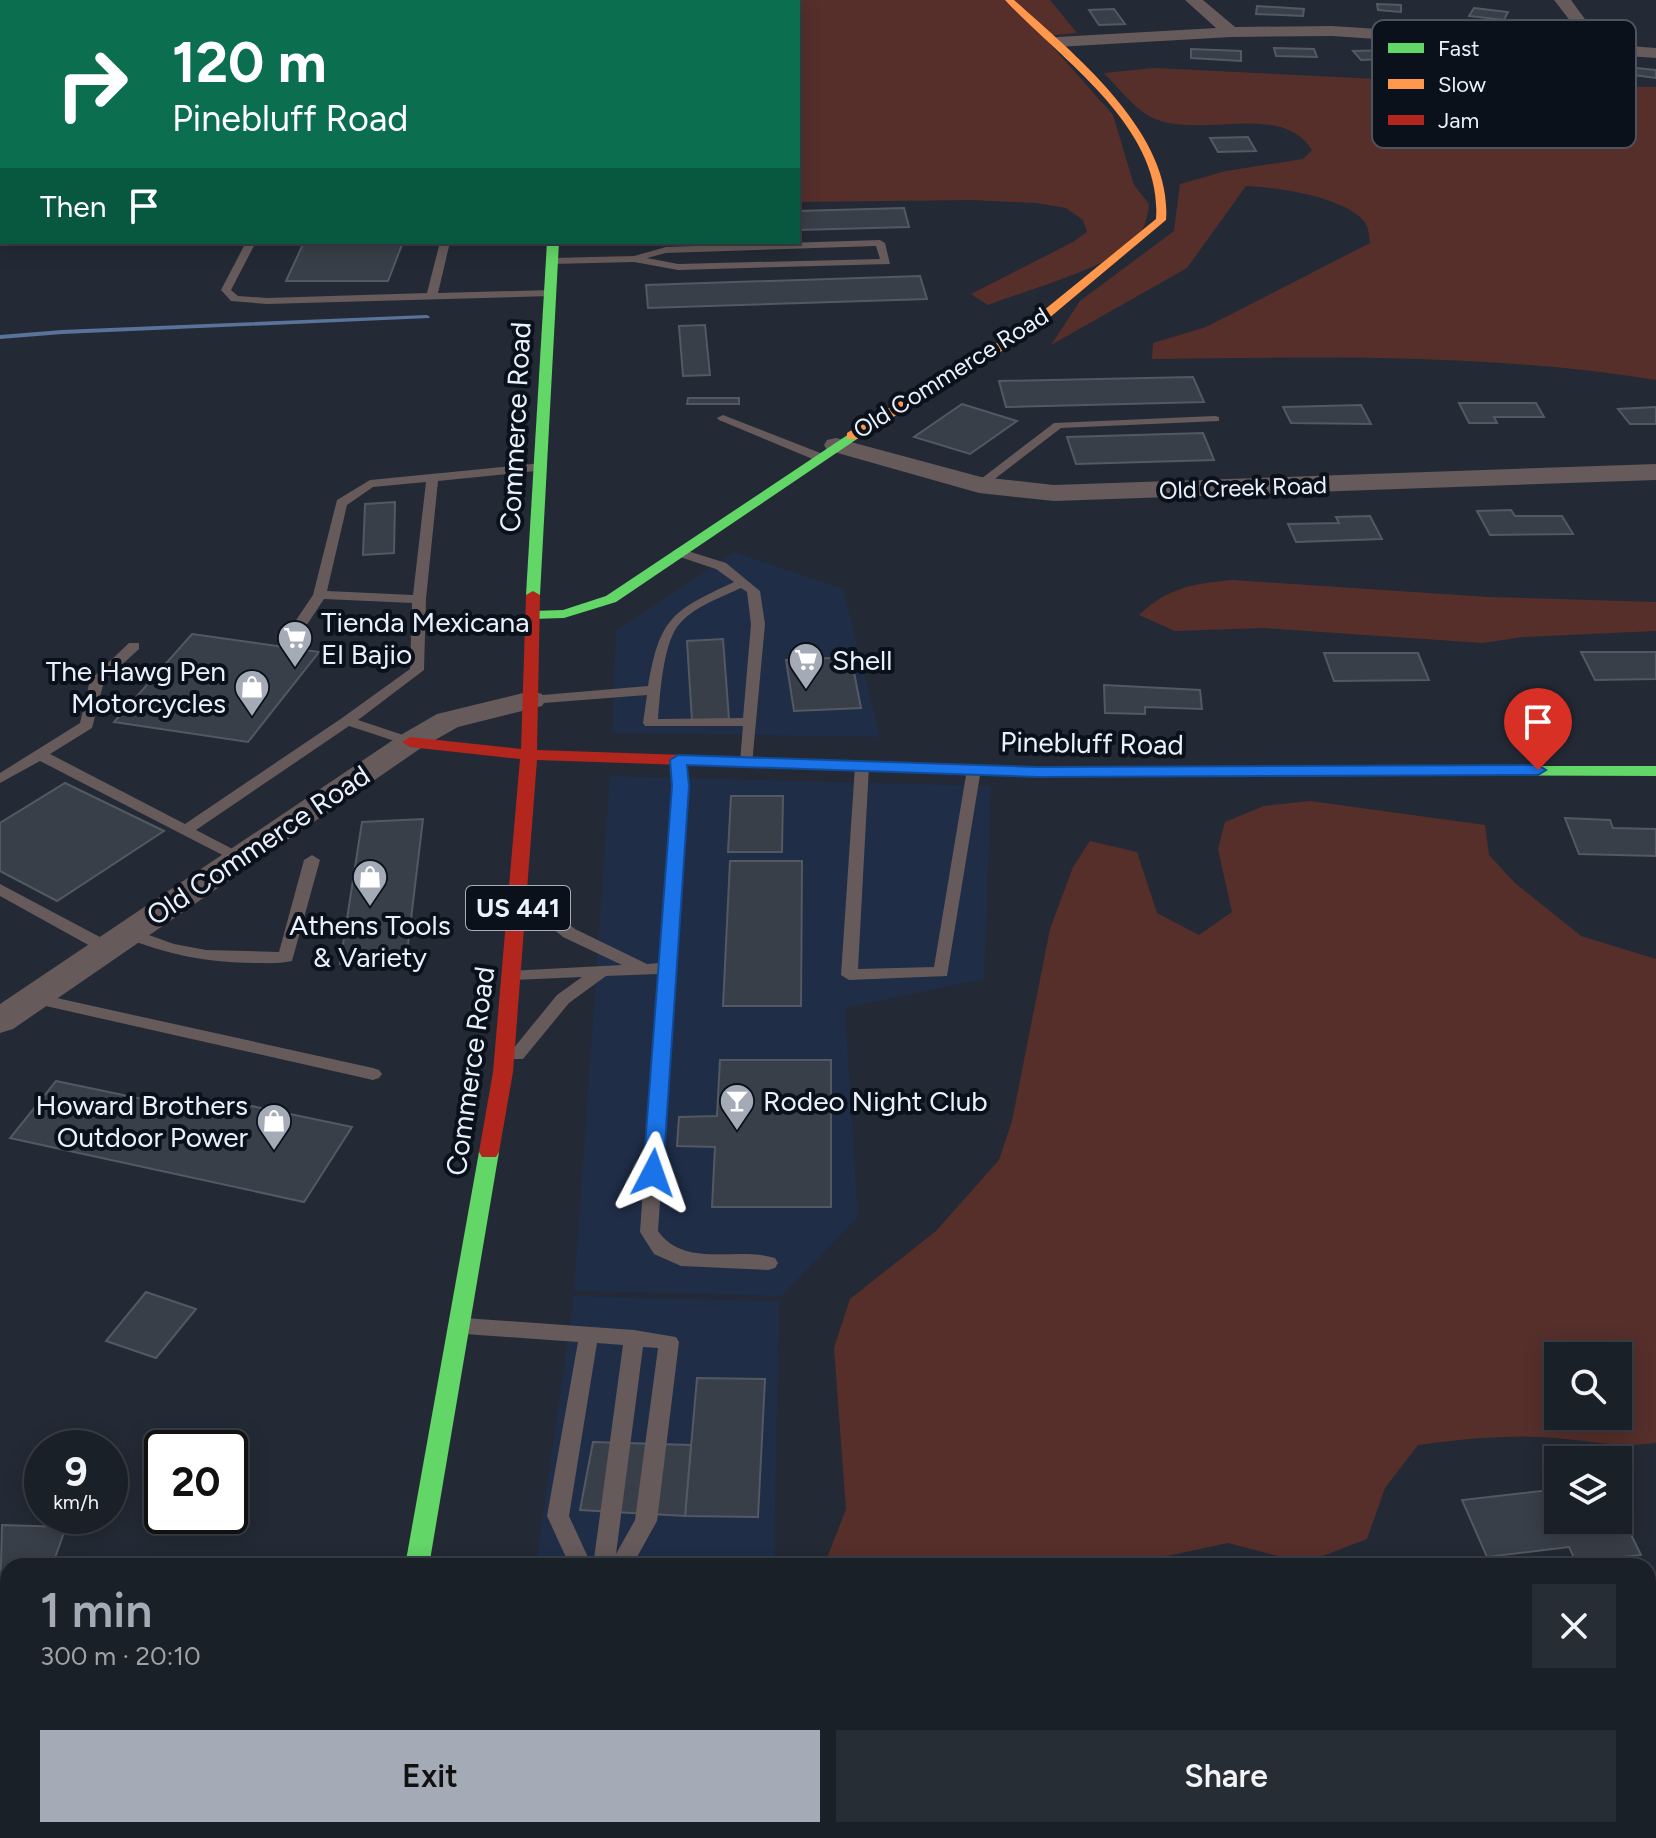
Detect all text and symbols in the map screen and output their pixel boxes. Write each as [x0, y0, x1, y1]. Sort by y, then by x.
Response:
legend [1372, 20, 1636, 148]
text: 120 m [172, 29, 327, 96]
icon: right [40, 32, 144, 136]
text: Fast [1438, 35, 1480, 62]
text: Slow [1438, 71, 1487, 98]
text: Pinebluff Road [172, 97, 408, 140]
text: Jam [1438, 107, 1479, 134]
icon: arrive [122, 184, 166, 228]
text: Then [40, 188, 106, 225]
street label: Old Commerce Road [848, 301, 1054, 444]
street label: Commerce Road [493, 321, 537, 533]
street label: Old Creek Road [1158, 470, 1328, 505]
place label: Tienda Mexicana El Bajio [321, 605, 529, 671]
supermarket icon: Tienda Mexicana El Bajio [276, 619, 314, 669]
supermarket icon: Shell [787, 641, 825, 691]
place label: Shell [832, 643, 892, 677]
place label: The Hawg Pen Motorcycles [46, 654, 226, 720]
shop icon: The Hawg Pen Motorcycles [233, 668, 271, 718]
pin [1504, 688, 1572, 770]
icon: arrive [1516, 700, 1560, 744]
street label: Pinebluff Road [1000, 724, 1184, 762]
street label: Old Commerce Road [140, 758, 376, 932]
shop icon: Athens Tools & Variety [351, 858, 389, 908]
road number: US 441 [466, 886, 570, 930]
place label: Athens Tools & Variety [289, 908, 451, 974]
street label: Commerce Road [439, 964, 501, 1178]
bar icon: Rodeo Night Club [718, 1082, 756, 1132]
place label: Rodeo Night Club [763, 1084, 988, 1118]
place label: Howard Brothers Outdoor Power [36, 1088, 249, 1154]
shop icon: Howard Brothers Outdoor Power [255, 1102, 293, 1152]
position arrow [611, 1131, 695, 1215]
map controls [1544, 1342, 1632, 1534]
button: search [1544, 1342, 1632, 1430]
speed limit sign: 20 [144, 1430, 248, 1534]
button: layers [1544, 1446, 1632, 1534]
text: 9 [64, 1448, 88, 1496]
text: km/h [53, 1490, 99, 1514]
text: 1 min [40, 1581, 152, 1639]
button: close [1532, 1584, 1616, 1668]
text: 300 m · 20:10 [40, 1640, 201, 1672]
button: Exit [40, 1730, 820, 1822]
button: Share [836, 1730, 1616, 1822]

